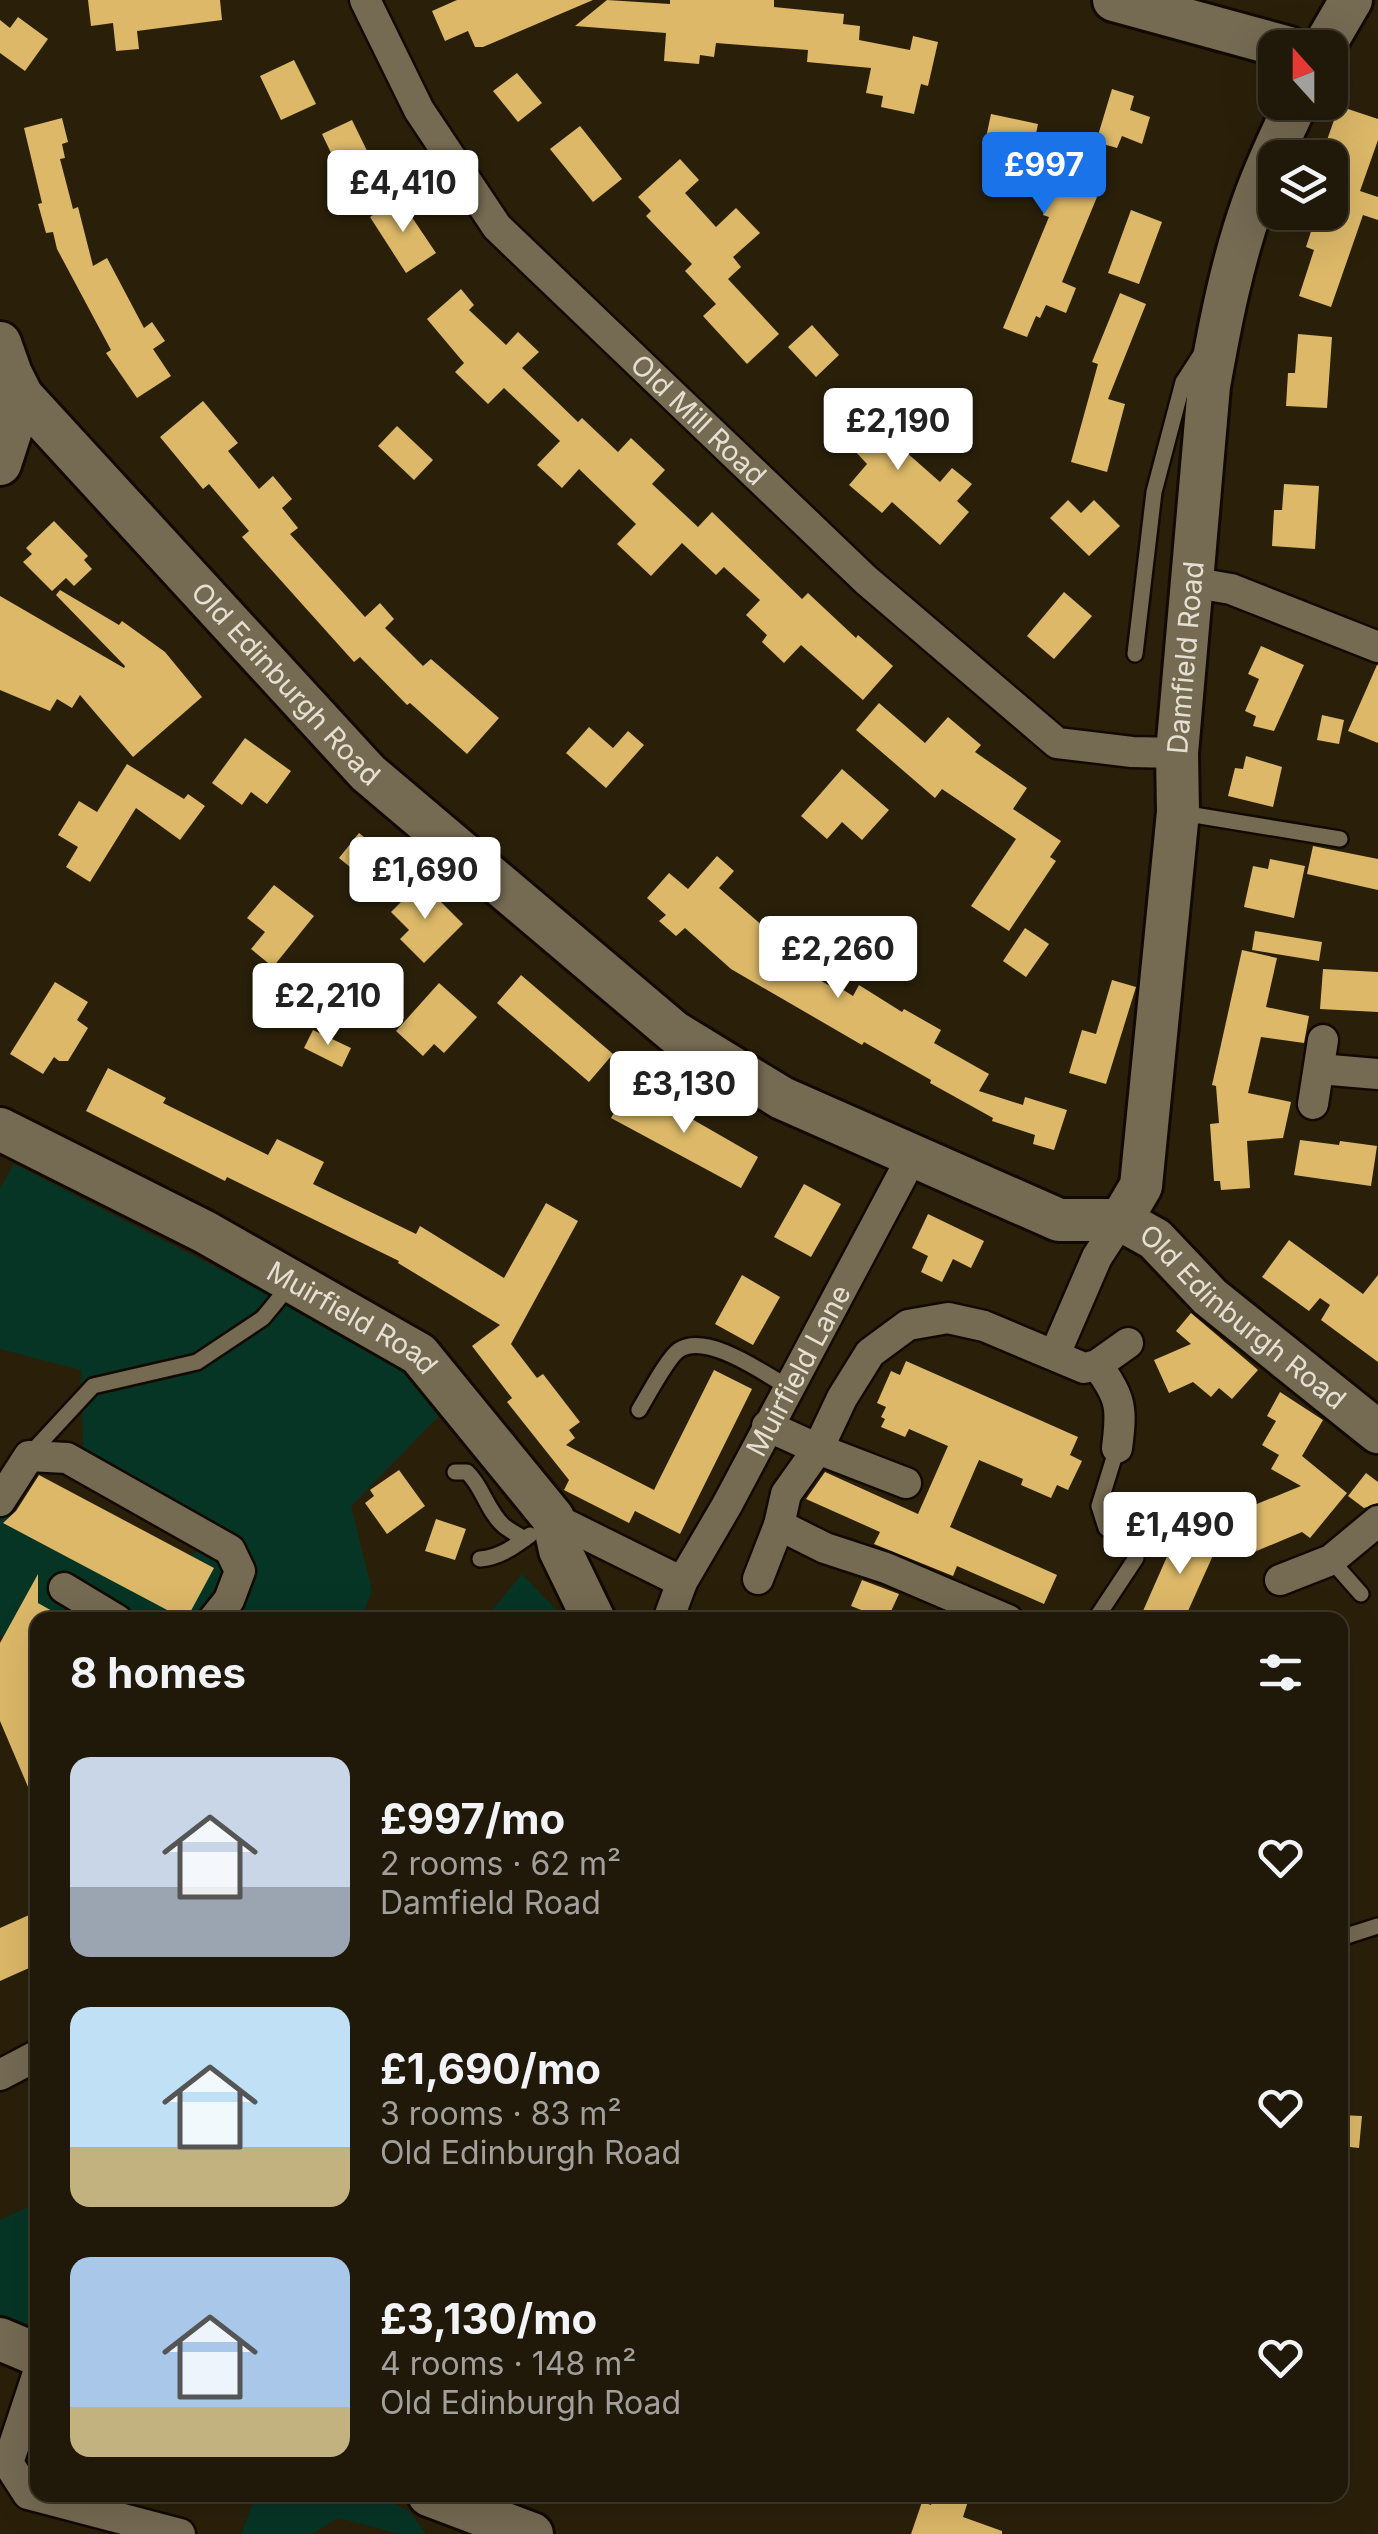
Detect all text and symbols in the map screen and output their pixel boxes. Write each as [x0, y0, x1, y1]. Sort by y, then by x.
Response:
north arrow [1258, 30, 1348, 120]
map controls [1258, 30, 1348, 230]
pin: £997 [985, 132, 1103, 217]
button: layers [1258, 140, 1348, 230]
text: £997 [1004, 145, 1084, 184]
pin: £4,410 [322, 150, 484, 235]
text: £4,410 [349, 163, 457, 202]
street label: Old Mill Road [624, 347, 773, 492]
pin: £2,190 [817, 388, 979, 473]
text: £2,190 [846, 401, 950, 440]
street label: Damfield Road [1160, 560, 1211, 755]
street label: Old Edinburgh Road [184, 575, 387, 793]
pin: £1,690 [344, 837, 506, 922]
text: £1,690 [371, 850, 479, 889]
pin: £2,260 [757, 916, 919, 1001]
text: £2,260 [781, 929, 895, 968]
pin: £2,210 [247, 963, 409, 1048]
text: £2,210 [275, 976, 381, 1015]
pin: £3,130 [603, 1051, 765, 1136]
text: £3,130 [632, 1064, 736, 1103]
street label: Old Edinburgh Road [1134, 1217, 1353, 1416]
street label: Muirfield Road [261, 1254, 445, 1381]
street label: Muirfield Lane [739, 1279, 858, 1462]
pin: £1,490 [1099, 1492, 1261, 1577]
text: £1,490 [1126, 1505, 1234, 1544]
icon: filters [1253, 1645, 1308, 1700]
text: 8 homes [70, 1647, 246, 1698]
text: £997/mo [380, 1793, 565, 1844]
icon: home [150, 1797, 270, 1917]
icon: heart [1253, 1830, 1308, 1885]
text: 2 rooms · 62 m² [380, 1844, 621, 1883]
text: Damfield Road [380, 1883, 601, 1922]
text: £1,690/mo [380, 2043, 601, 2094]
icon: home [150, 2047, 270, 2167]
icon: heart [1253, 2080, 1308, 2135]
text: 3 rooms · 83 m² [380, 2094, 622, 2133]
text: Old Edinburgh Road [380, 2133, 681, 2172]
text: £3,130/mo [380, 2293, 597, 2344]
icon: home [150, 2297, 270, 2417]
icon: heart [1253, 2330, 1308, 2385]
text: 4 rooms · 148 m² [380, 2344, 636, 2383]
text: Old Edinburgh Road [380, 2383, 681, 2422]

